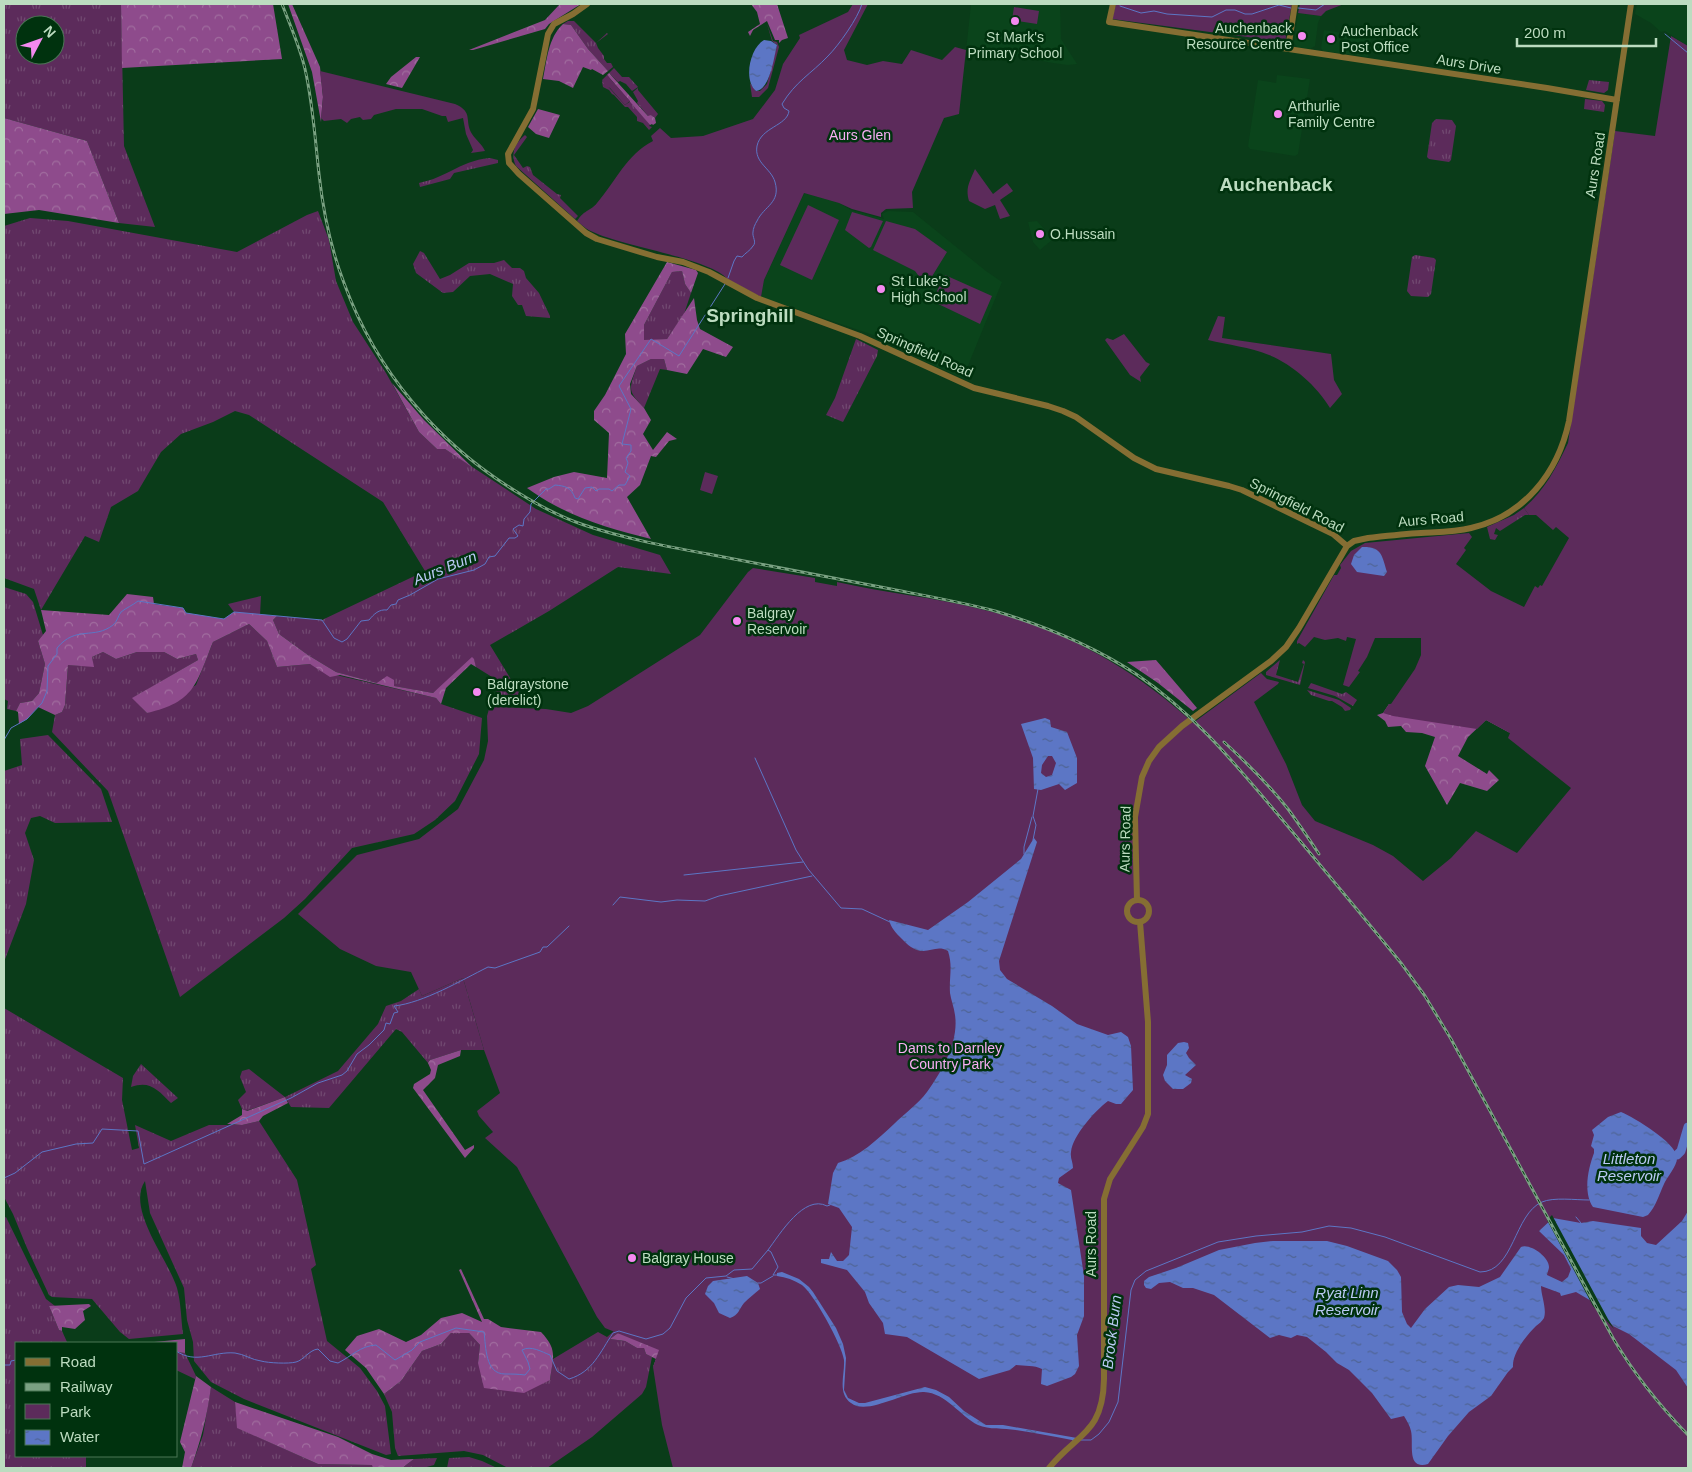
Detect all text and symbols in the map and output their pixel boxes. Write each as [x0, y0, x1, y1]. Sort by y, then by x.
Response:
north arrow [15, 15, 65, 65]
marker: St Mark's Primary School [1009, 15, 1021, 27]
scale bar [1517, 15, 1656, 47]
place label: Auchenback Resource Centre [1186, 20, 1293, 52]
text: N [40, 22, 59, 41]
place label: Auchenback Post Office [1341, 23, 1419, 55]
text: 200 m [1524, 24, 1566, 41]
place label: St Mark's Primary School [968, 29, 1062, 61]
marker: Auchenback Resource Centre [1296, 30, 1308, 42]
marker: Auchenback Post Office [1325, 33, 1337, 45]
street label: Aurs Drive [1435, 51, 1503, 77]
place label: Arthurlie Family Centre [1288, 98, 1375, 130]
marker: Arthurlie Family Centre [1272, 108, 1284, 120]
park label: Aurs Glen [829, 127, 891, 143]
street label: Aurs Road [1582, 131, 1608, 199]
district label: Auchenback [1220, 174, 1333, 195]
place label: O.Hussain [1050, 226, 1115, 242]
marker: O.Hussain [1034, 228, 1046, 240]
place label: St Luke's High School [891, 273, 967, 305]
marker: St Luke's High School [875, 283, 887, 295]
district label: Springhill [706, 305, 794, 326]
street label: Springfield Road [874, 324, 976, 380]
street label: Springfield Road [1247, 474, 1347, 536]
street label: Aurs Road [1397, 508, 1465, 530]
water label: Aurs Burn [410, 547, 479, 588]
place label: Balgray Reservoir [747, 605, 807, 637]
marker: Balgray Reservoir [731, 615, 743, 627]
place label: Balgraystone (derelict) [487, 676, 569, 708]
marker: Balgraystone (derelict) [471, 686, 483, 698]
street label: Aurs Road [1116, 806, 1134, 872]
park label: Dams to Darnley Country Park [898, 1040, 1002, 1072]
water label: Littleton Reservoir [1597, 1150, 1662, 1184]
street label: Aurs Road [1083, 1211, 1099, 1277]
place label: Balgray House [642, 1250, 734, 1266]
marker: Balgray House [626, 1252, 638, 1264]
water label: Ryat Linn Reservoir [1315, 1284, 1380, 1318]
water label: Brock Burn [1099, 1294, 1124, 1370]
legend [15, 1342, 178, 1457]
text: Road [60, 1353, 96, 1370]
text: Railway [60, 1378, 113, 1395]
text: Park [60, 1403, 91, 1420]
text: Water [60, 1428, 99, 1445]

